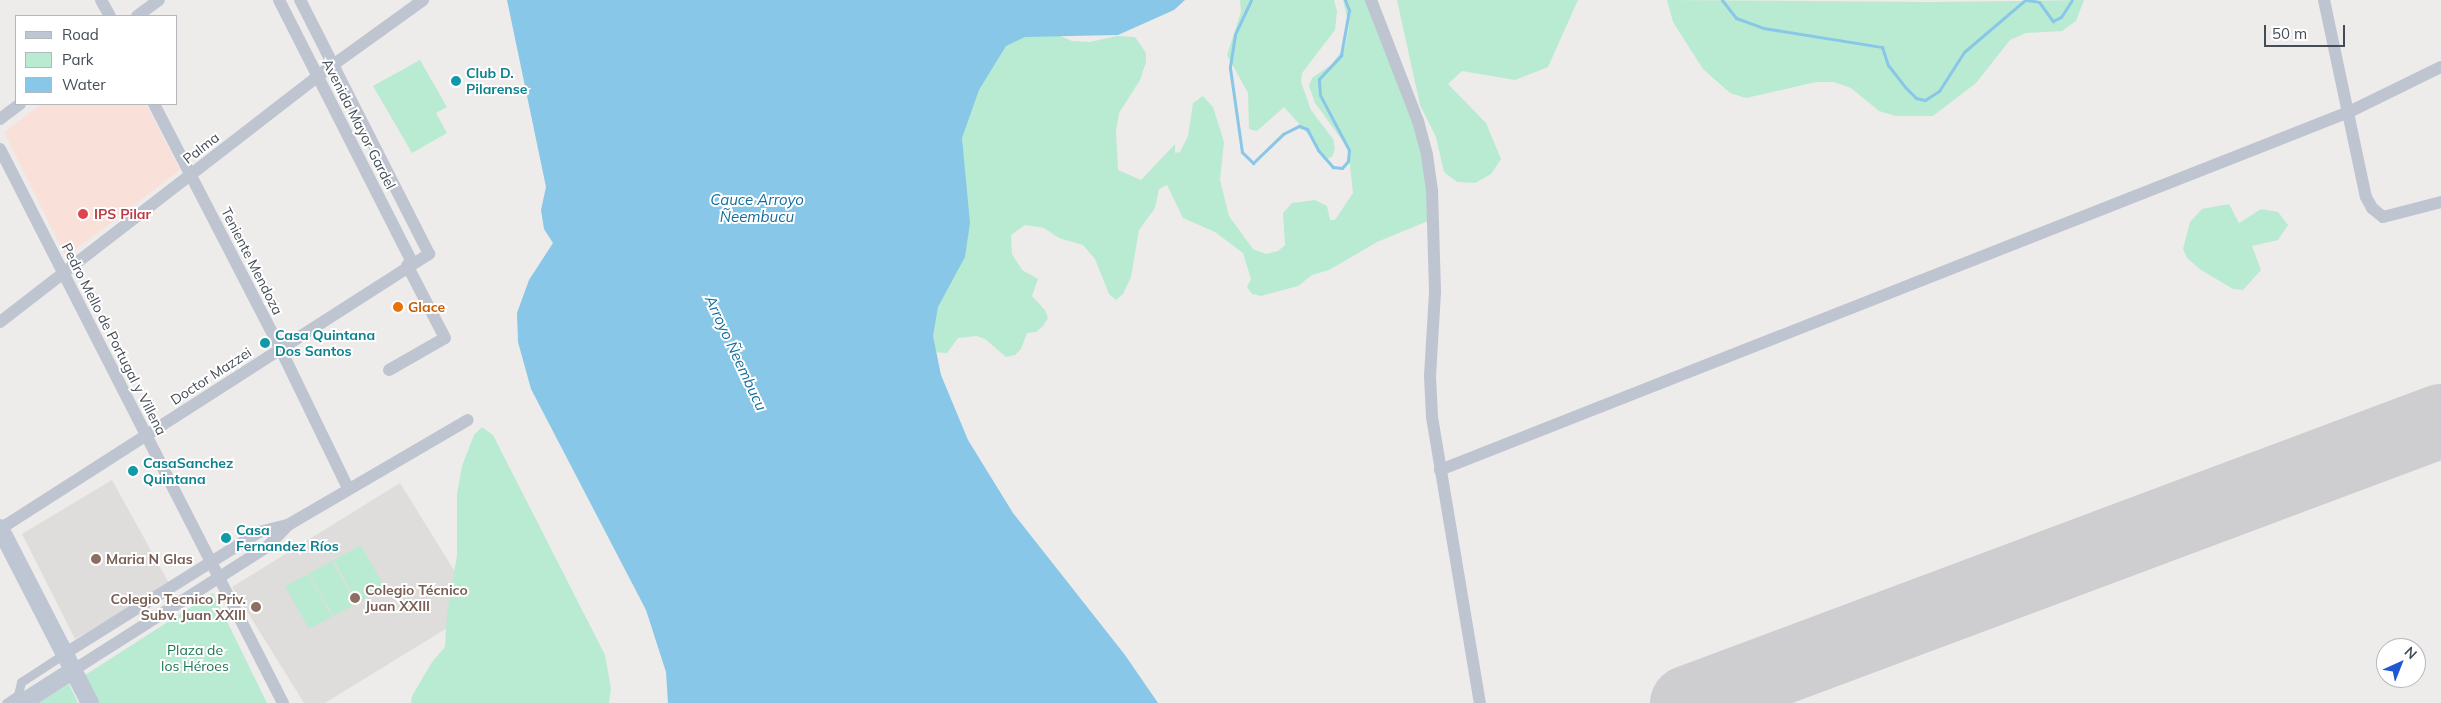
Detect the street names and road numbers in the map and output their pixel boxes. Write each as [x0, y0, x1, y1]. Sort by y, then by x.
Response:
street label: Avenida Mayor Gardel [319, 56, 399, 192]
street label: Palma [180, 129, 222, 167]
street label: Teniente Mendoza [218, 205, 286, 317]
street label: Pedro Mello de Portugal y Villena [58, 240, 170, 438]
street label: Doctor Mazzei [168, 344, 254, 408]

